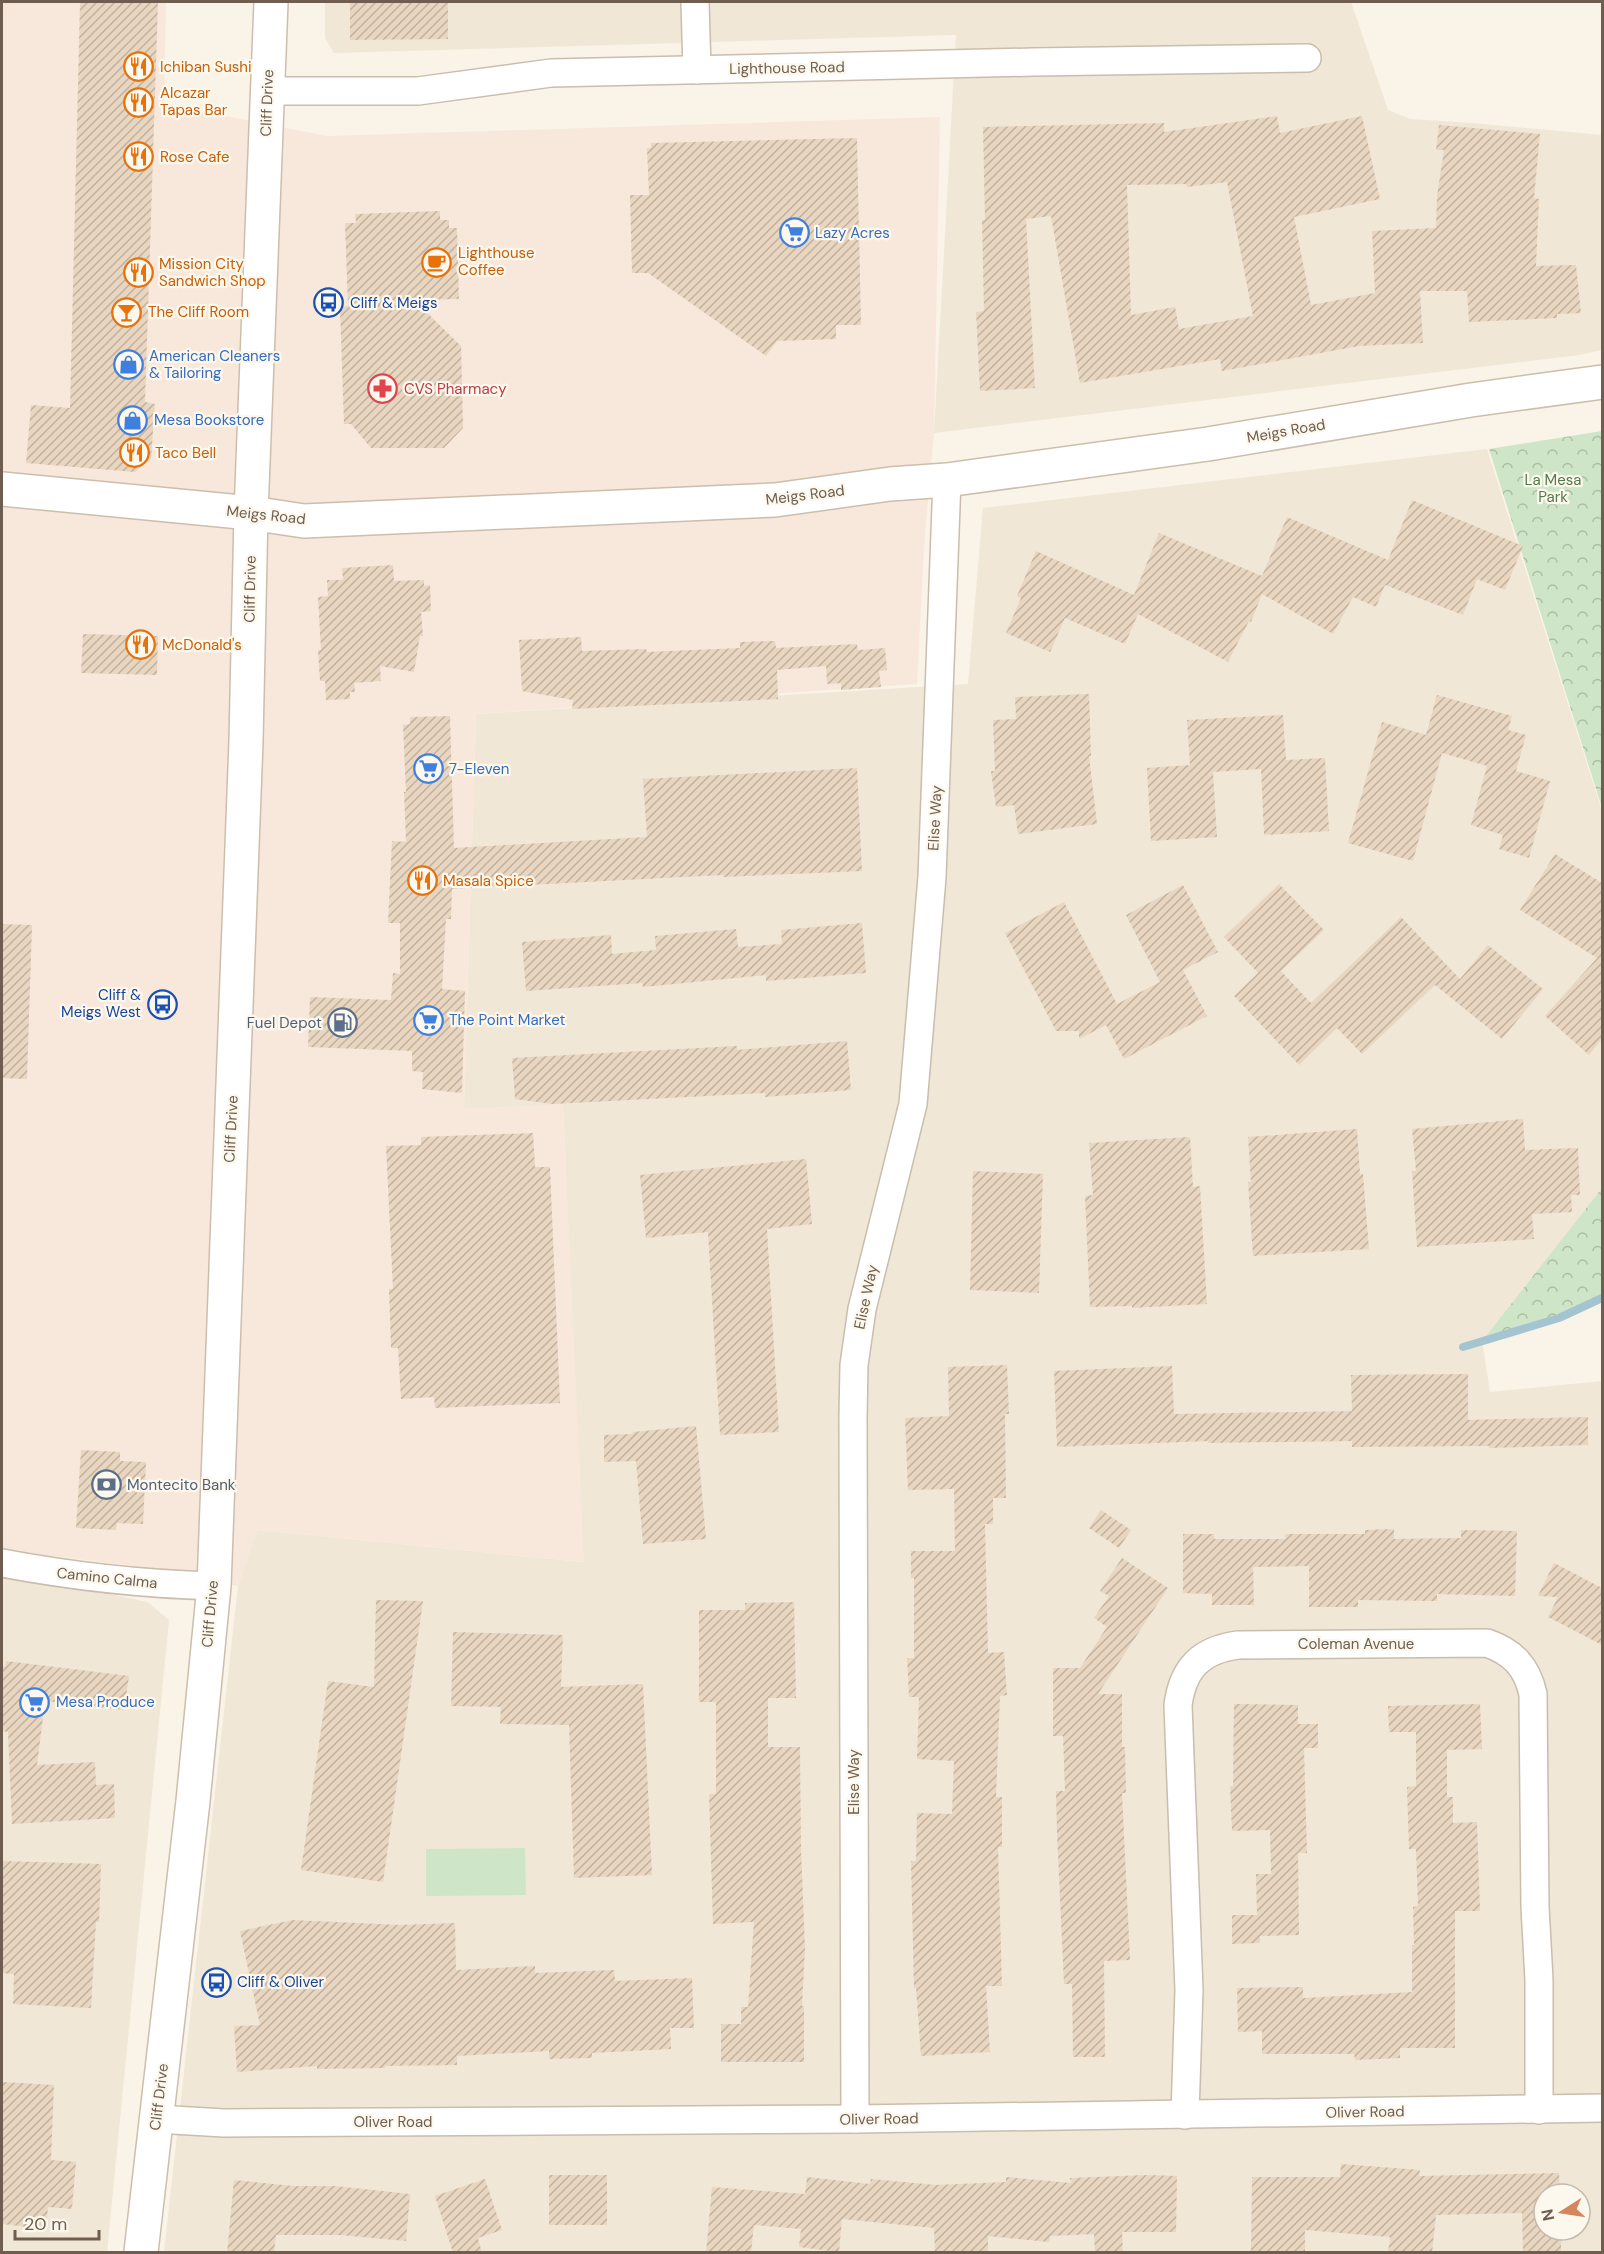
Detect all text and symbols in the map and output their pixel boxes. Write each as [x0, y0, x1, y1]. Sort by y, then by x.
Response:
restaurant icon: Ichiban Sushi [123, 51, 155, 83]
place label: Ichiban Sushi [160, 57, 252, 77]
street label: Lighthouse Road [729, 57, 845, 79]
street label: Cliff Drive [256, 69, 278, 137]
place label: Alcazar Tapas Bar [160, 83, 228, 120]
restaurant icon: Alcazar Tapas Bar [123, 86, 155, 118]
restaurant icon: Rose Cafe [123, 141, 155, 173]
place label: Rose Cafe [160, 147, 230, 167]
supermarket icon: Lazy Acres [778, 217, 810, 249]
place label: Lazy Acres [815, 223, 890, 243]
place label: Lighthouse Coffee [458, 243, 535, 280]
cafe icon: Lighthouse Coffee [421, 246, 453, 278]
place label: Mission City Sandwich Shop [159, 254, 266, 291]
restaurant icon: Mission City Sandwich Shop [122, 257, 154, 289]
bus stop icon: Cliff & Meigs [313, 287, 345, 319]
place label: Cliff & Meigs [350, 293, 438, 313]
bar icon: The Cliff Room [111, 296, 143, 328]
place label: The Cliff Room [148, 302, 249, 322]
place label: American Cleaners & Tailoring [149, 346, 280, 383]
shop icon: American Cleaners & Tailoring [112, 349, 144, 381]
pharmacy icon: CVS Pharmacy [367, 373, 399, 405]
place label: CVS Pharmacy [404, 379, 507, 399]
shop icon: Mesa Bookstore [117, 404, 149, 436]
place label: Mesa Bookstore [154, 410, 264, 430]
street label: Meigs Road [1245, 414, 1327, 448]
restaurant icon: Taco Bell [118, 437, 150, 469]
place label: Taco Bell [155, 443, 216, 463]
park label: La Mesa Park [1525, 470, 1581, 507]
street label: Meigs Road [764, 480, 846, 510]
street label: Meigs Road [225, 501, 307, 529]
street label: Cliff Drive [239, 555, 261, 623]
restaurant icon: McDonald's [125, 629, 157, 661]
place label: McDonald's [162, 635, 242, 655]
supermarket icon: 7-Eleven [412, 753, 444, 785]
place label: 7-Eleven [449, 759, 509, 779]
street label: Elise Way [923, 784, 947, 851]
restaurant icon: Masala Spice [406, 865, 438, 897]
place label: Masala Spice [443, 871, 534, 891]
place label: Cliff & Meigs West [61, 985, 141, 1022]
bus stop icon: Cliff & Meigs West [146, 988, 178, 1020]
supermarket icon: The Point Market [412, 1004, 444, 1036]
fuel station icon: Fuel Depot [327, 1007, 359, 1039]
place label: The Point Market [449, 1010, 565, 1030]
place label: Fuel Depot [247, 1013, 322, 1033]
street label: Cliff Drive [219, 1095, 243, 1163]
street label: Elise Way [849, 1262, 883, 1331]
bank icon: Montecito Bank [90, 1469, 122, 1501]
place label: Montecito Bank [127, 1475, 236, 1495]
street label: Camino Calma [56, 1563, 158, 1593]
street label: Cliff Drive [197, 1580, 223, 1648]
street label: Coleman Avenue [1298, 1634, 1414, 1654]
supermarket icon: Mesa Produce [19, 1686, 51, 1718]
place label: Mesa Produce [56, 1692, 155, 1712]
street label: Elise Way [844, 1749, 864, 1815]
bus stop icon: Cliff & Oliver [200, 1966, 232, 1998]
place label: Cliff & Oliver [237, 1972, 324, 1992]
street label: Cliff Drive [145, 2062, 173, 2132]
street label: Oliver Road [1325, 2101, 1405, 2123]
street label: Oliver Road [839, 2108, 919, 2130]
street label: Oliver Road [353, 2112, 433, 2132]
north arrow [1532, 2182, 1592, 2242]
scale bar [15, 2203, 99, 2241]
text: N [1536, 2207, 1559, 2223]
text: 20 m [24, 2212, 67, 2236]

